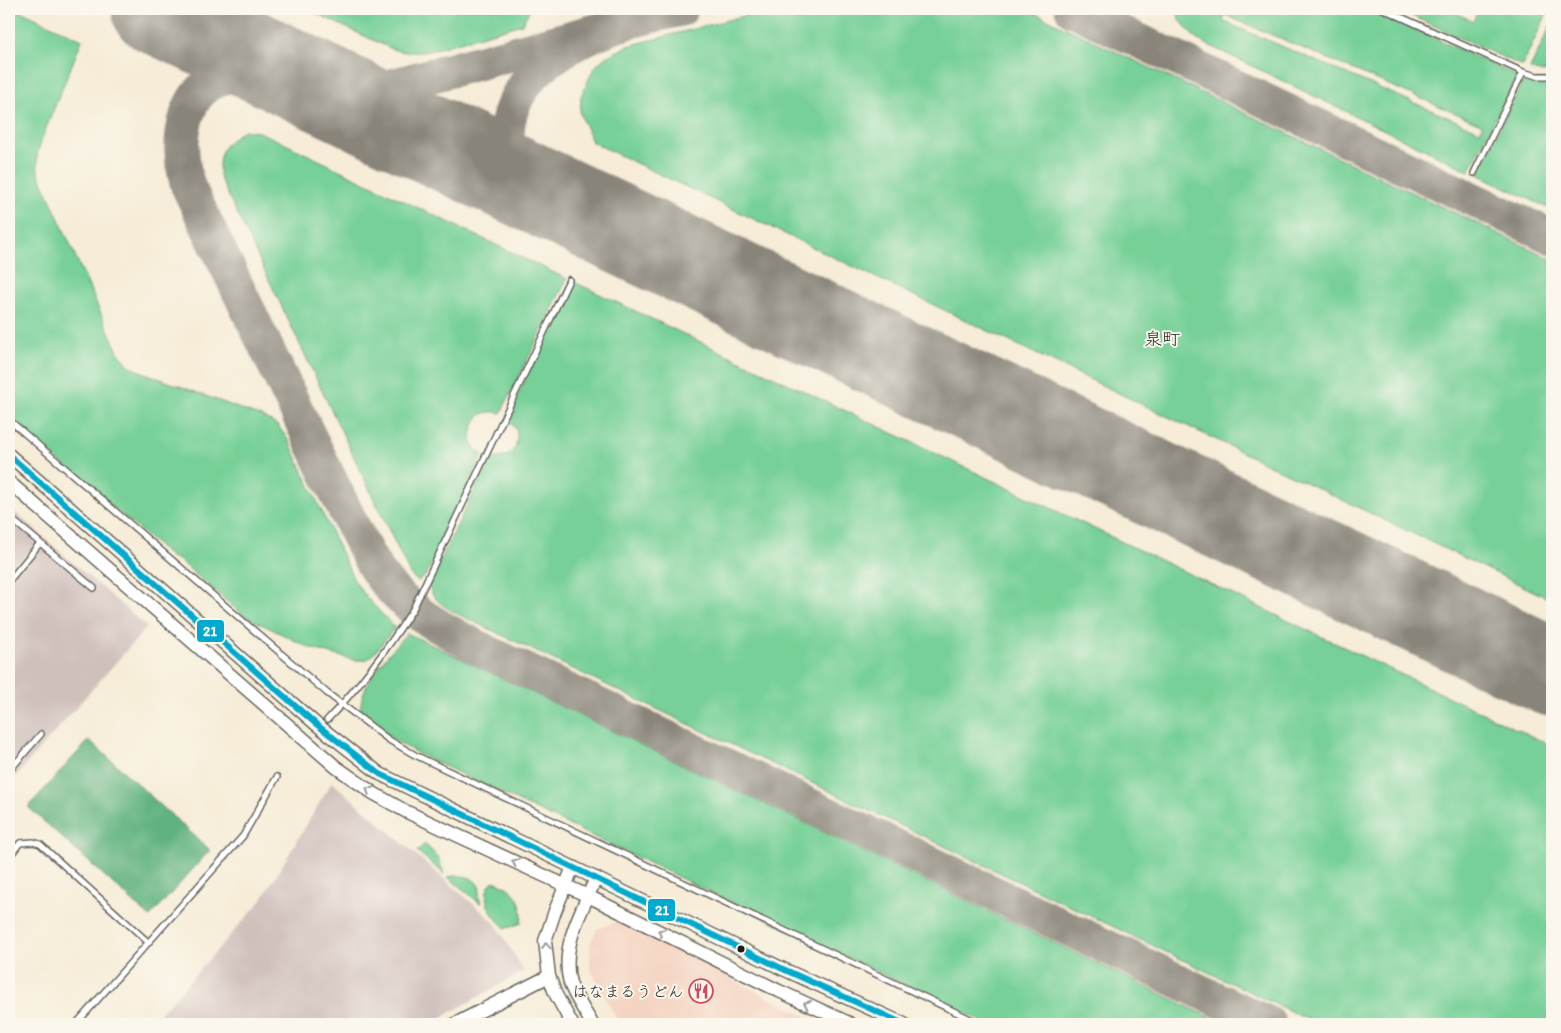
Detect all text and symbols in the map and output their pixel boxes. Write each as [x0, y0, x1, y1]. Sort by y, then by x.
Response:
district label: 泉町 [1144, 328, 1180, 350]
line badge: 21 [196, 619, 225, 643]
text: 21 [203, 623, 217, 640]
one-way arrow [365, 787, 375, 796]
one-way arrow [511, 857, 520, 868]
line badge: 21 [647, 898, 676, 922]
text: 21 [655, 902, 669, 919]
one-way arrow [657, 928, 666, 938]
one-way arrow [541, 942, 552, 950]
unlabelled marker [736, 944, 746, 954]
restaurant icon: はなまるうどん [688, 978, 714, 1004]
place label: はなまるうどん [572, 982, 684, 1001]
one-way arrow [803, 1000, 812, 1010]

